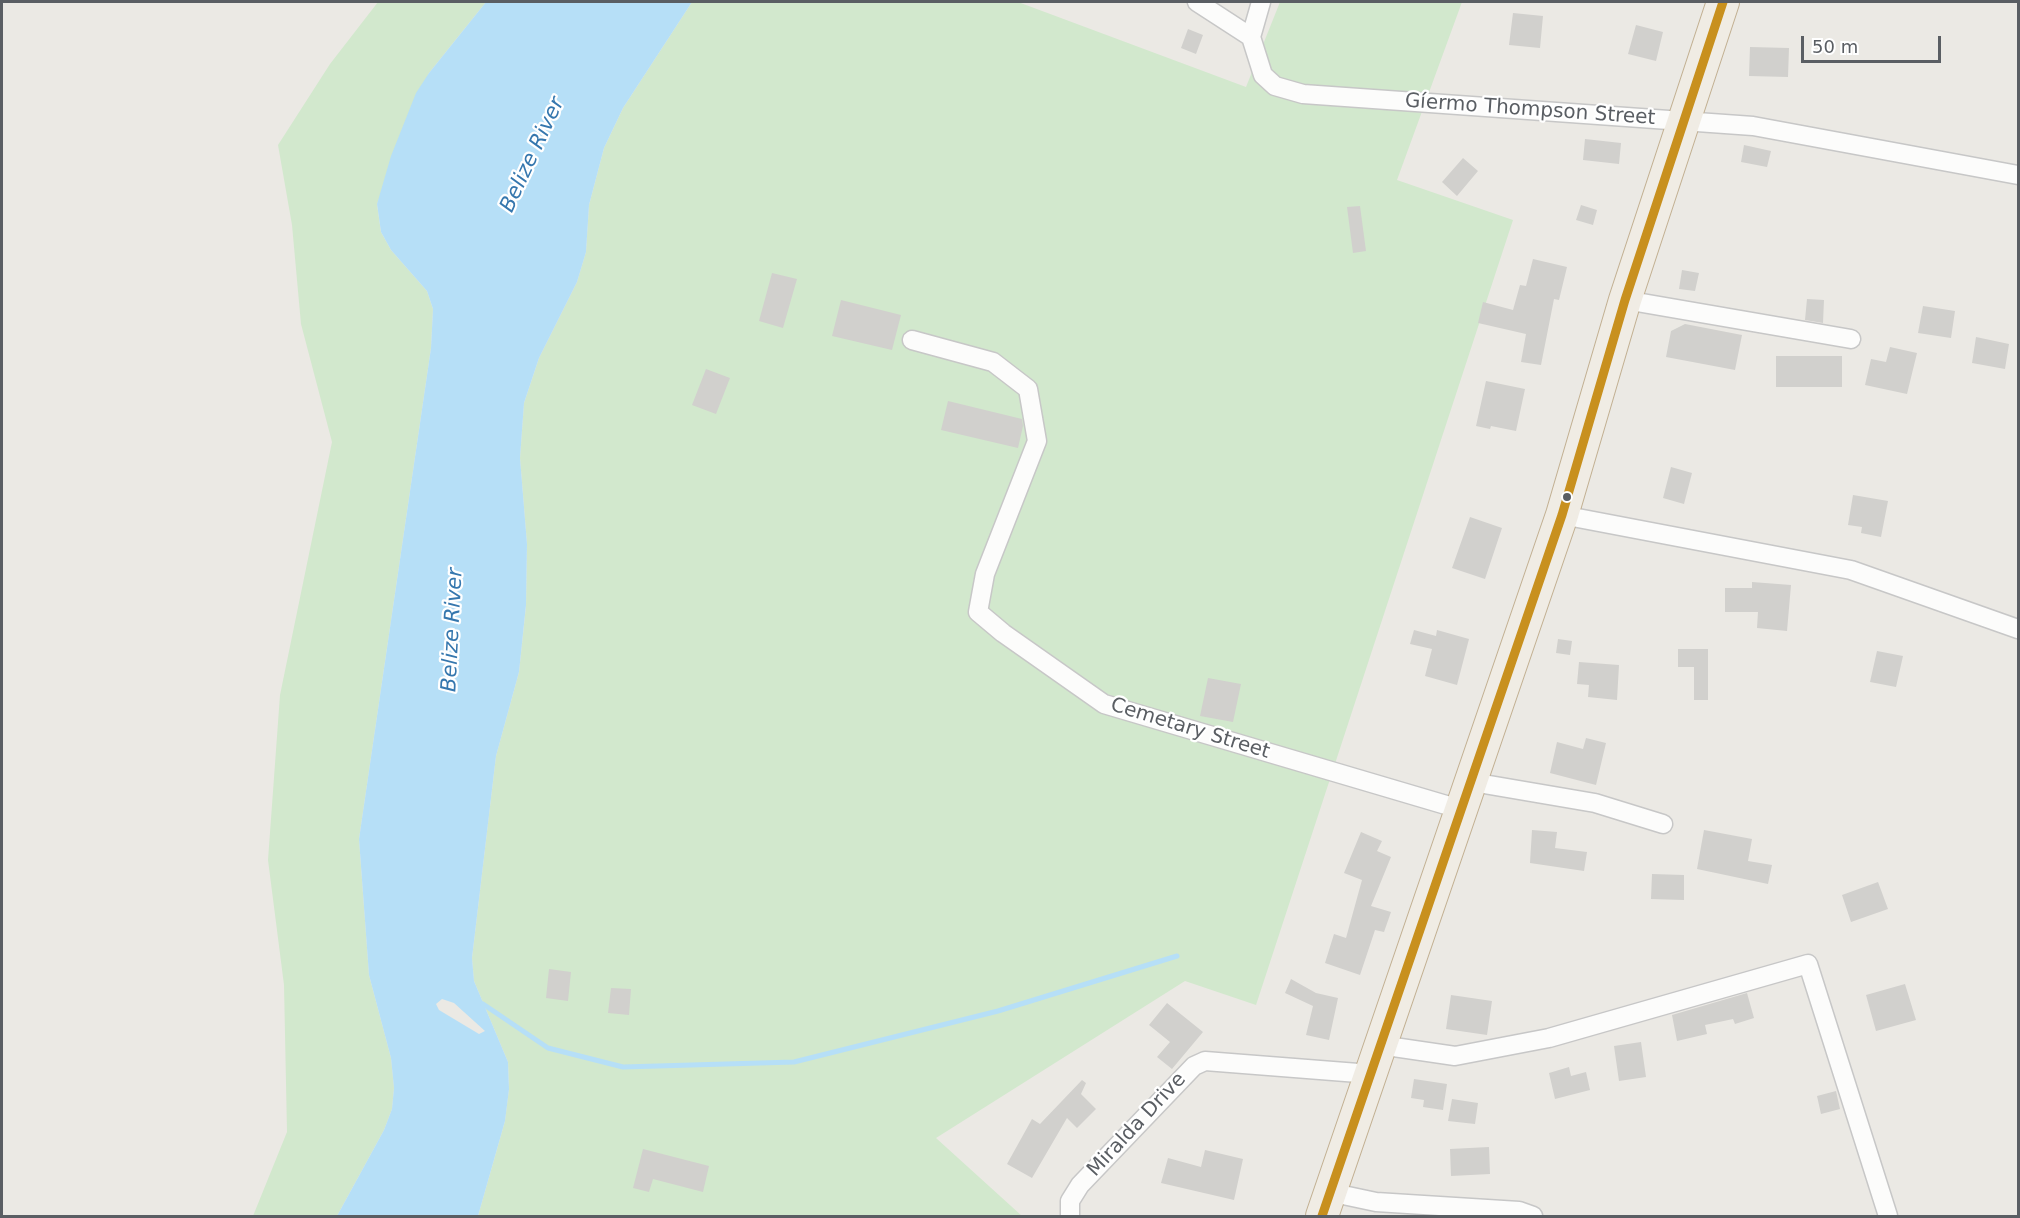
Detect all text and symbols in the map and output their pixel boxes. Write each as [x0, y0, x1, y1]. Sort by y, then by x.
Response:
scale bar [1804, 24, 1944, 62]
text: 50 m [1812, 36, 1858, 57]
street label: Gíermo Thompson Street [1404, 89, 1656, 131]
water label: Belize River [495, 93, 571, 217]
unlabelled marker [1561, 491, 1573, 503]
water label: Belize River [437, 567, 469, 693]
street label: Cemetary Street [1107, 693, 1273, 765]
street label: Miralda Drive [1083, 1068, 1191, 1182]

